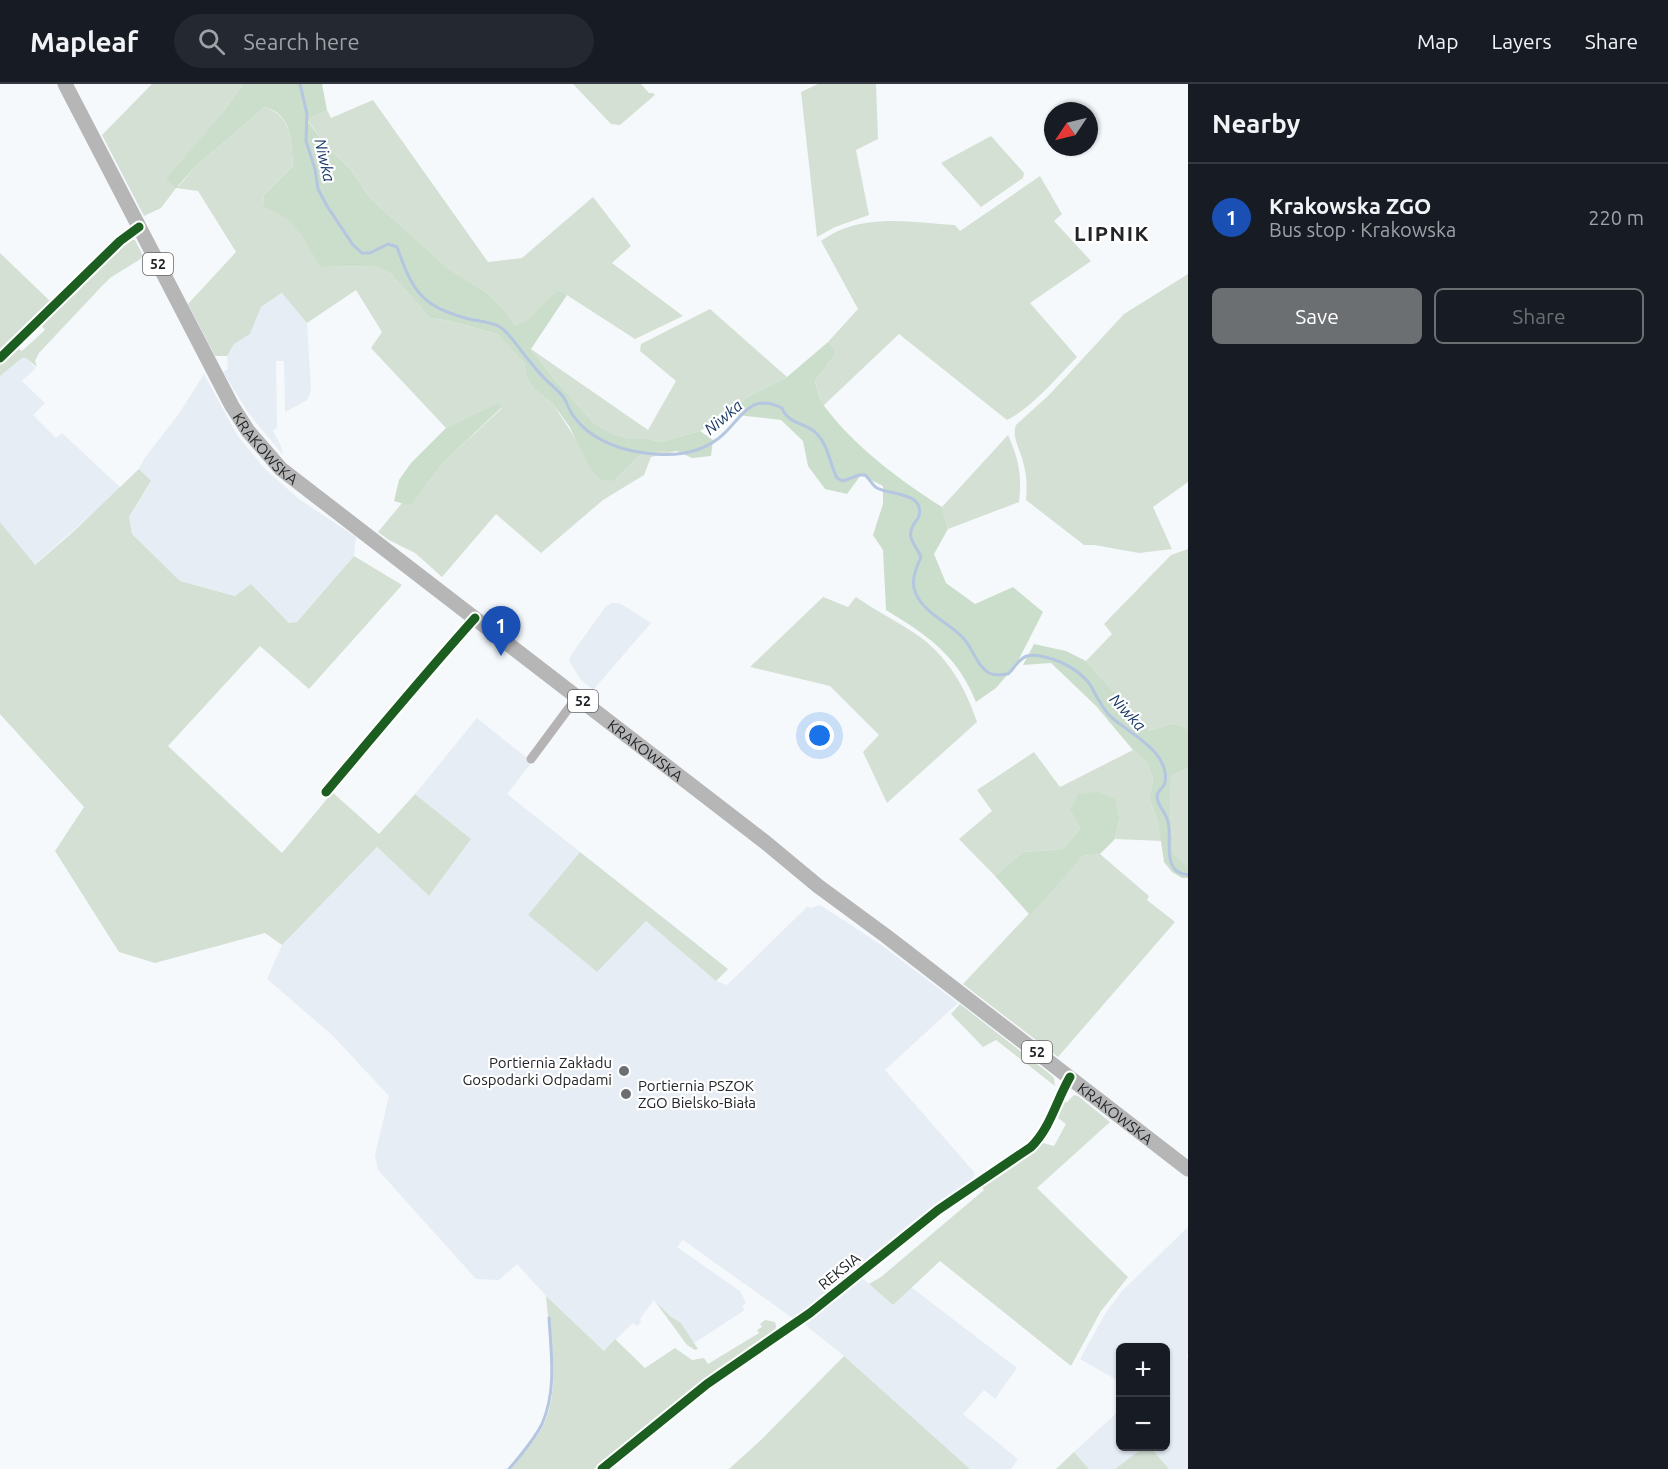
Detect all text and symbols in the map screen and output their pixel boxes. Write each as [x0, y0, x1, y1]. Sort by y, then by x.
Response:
search box [174, 14, 594, 68]
icon: search [195, 25, 228, 58]
text: Mapleaf [30, 26, 138, 57]
text: Search here [243, 29, 360, 54]
text: Map [1417, 29, 1458, 53]
text: Layers [1491, 29, 1552, 53]
text: Share [1585, 29, 1638, 53]
north arrow [1044, 102, 1098, 156]
text: Nearby [1212, 109, 1300, 138]
water label: Niwka [311, 137, 339, 184]
text: Krakowska ZGO [1269, 193, 1431, 218]
text: 1 [1226, 206, 1237, 229]
text: 220 m [1588, 206, 1644, 229]
text: Bus stop · Krakowska [1269, 218, 1456, 241]
district label: LIPNIK [1074, 221, 1150, 245]
road number: 52 [143, 253, 173, 275]
button: Save [1212, 288, 1422, 344]
button: Share [1434, 288, 1644, 344]
water label: Niwka [700, 396, 746, 438]
street label: KRAKOWSKA [230, 409, 302, 488]
pin: 1 [482, 606, 520, 656]
road number: 52 [568, 690, 598, 712]
water label: Niwka [1106, 690, 1150, 734]
street label: KRAKOWSKA [605, 716, 687, 784]
your location [805, 721, 834, 750]
road number: 52 [1022, 1041, 1052, 1063]
place label: Portiernia Zakładu Gospodarki Odpadami [462, 1054, 612, 1088]
marker: Portiernia Zakładu Gospodarki Odpadami [617, 1064, 631, 1078]
place label: Portiernia PSZOK ZGO Bielsko-Biała [638, 1077, 756, 1111]
street label: KRAKOWSKA [1075, 1079, 1157, 1148]
marker: Portiernia PSZOK ZGO Bielsko-Biała [619, 1087, 633, 1101]
street label: REKSIA [815, 1249, 863, 1293]
map controls [1116, 1343, 1170, 1451]
button: + [1116, 1343, 1170, 1397]
button: − [1116, 1397, 1170, 1451]

